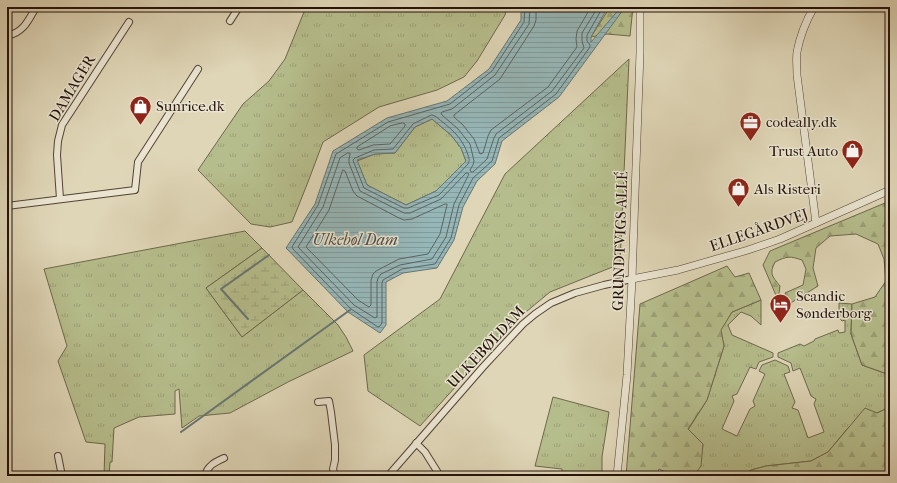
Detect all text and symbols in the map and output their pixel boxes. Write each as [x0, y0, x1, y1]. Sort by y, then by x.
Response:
street label: DAMAGER [45, 50, 99, 125]
shop icon: Sunrice.dk [128, 93, 154, 126]
place label: Sunrice.dk [156, 97, 225, 115]
office icon: codeally.dk [737, 109, 763, 142]
place label: codeally.dk [766, 113, 837, 131]
shop icon: Trust Auto [840, 138, 866, 171]
place label: Trust Auto [769, 142, 838, 160]
street label: GRUNDTVIGS ALLÉ [609, 171, 631, 311]
shop icon: Als Risteri [725, 176, 751, 209]
place label: Als Risteri [753, 180, 822, 198]
street label: ELLEGÅRDVEJ [707, 205, 811, 255]
water label: Ulkebøl Dam [312, 230, 398, 249]
place label: Scandic Sønderborg [796, 287, 873, 322]
hotel icon: Scandic Sønderborg [767, 292, 793, 325]
street label: ULKEBØLDAM [443, 302, 529, 392]

